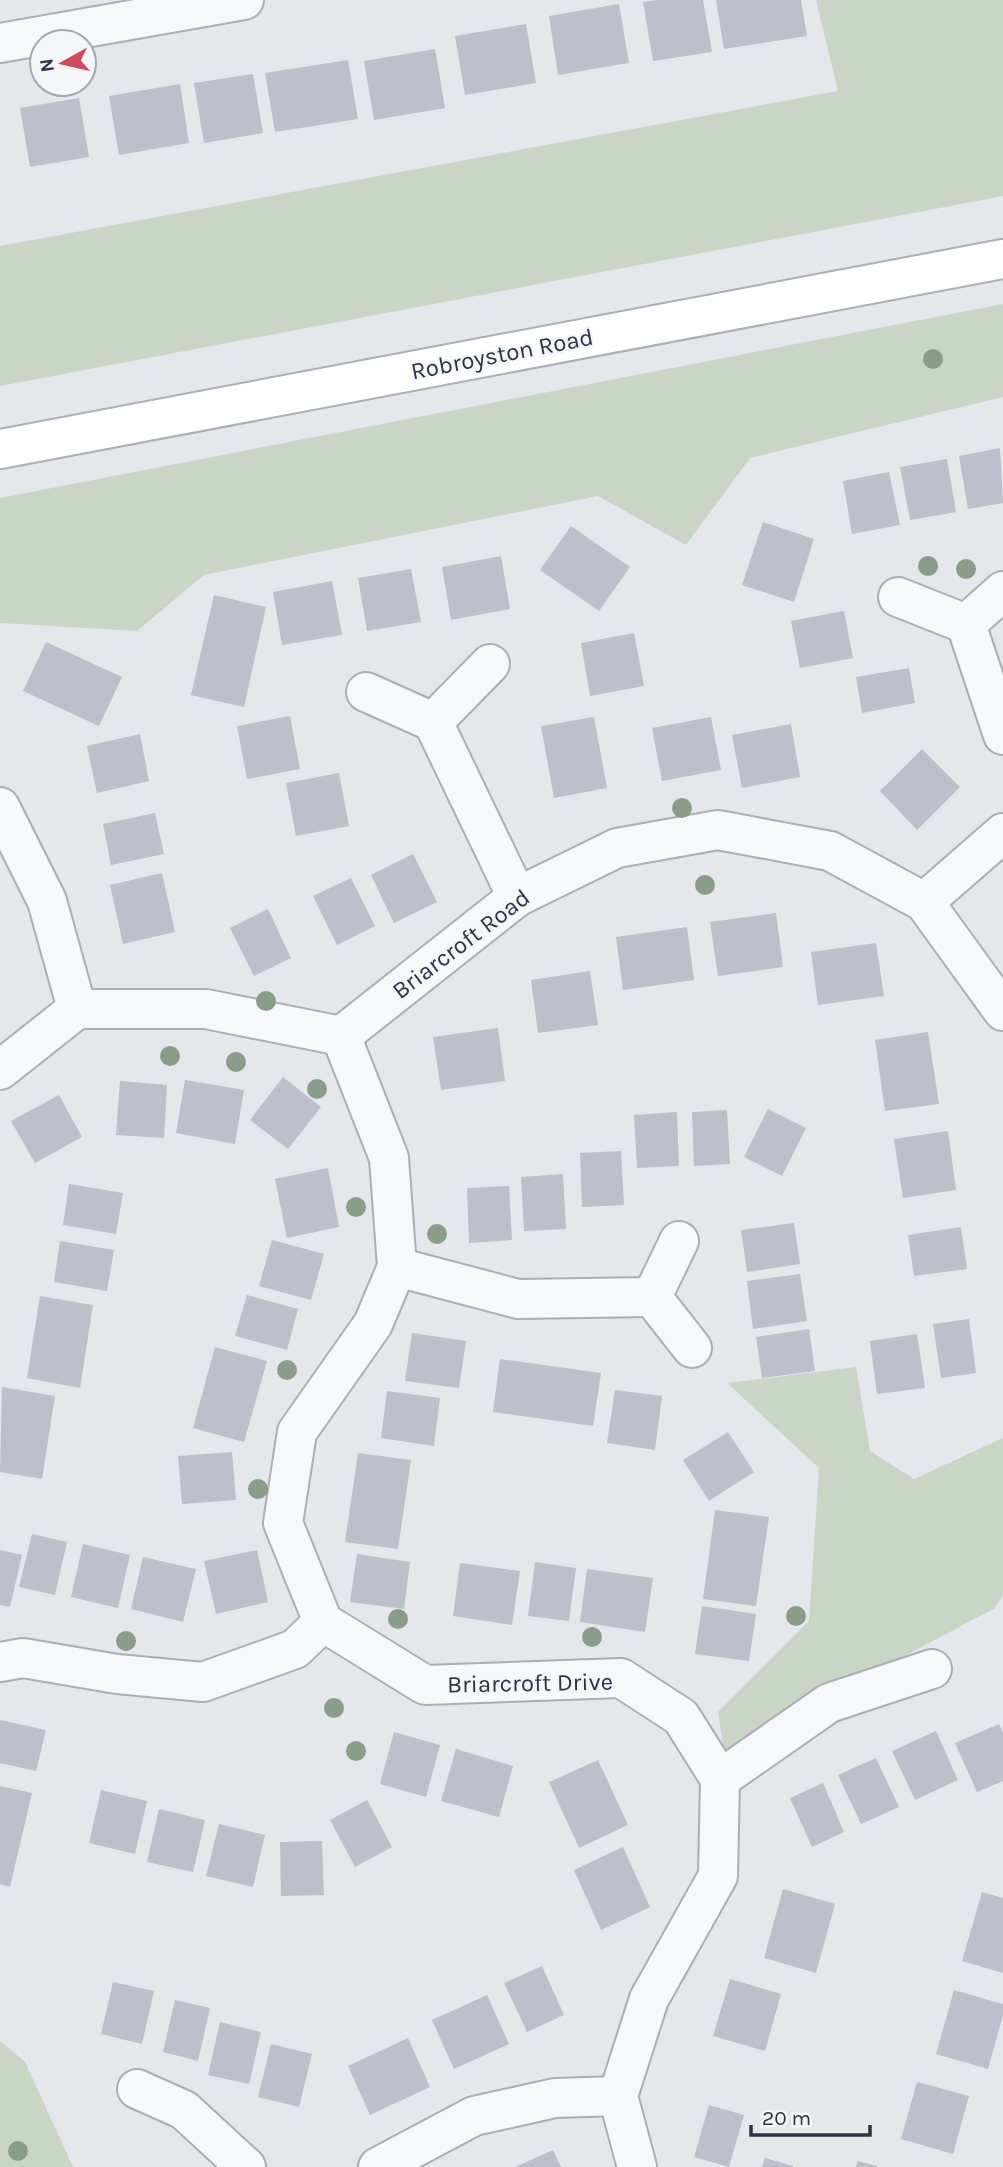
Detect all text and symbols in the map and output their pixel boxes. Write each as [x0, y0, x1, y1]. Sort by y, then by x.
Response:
north arrow [28, 28, 98, 98]
text: N [35, 57, 59, 74]
street label: Robroyston Road [408, 323, 596, 385]
street label: Briarcroft Road [387, 883, 535, 1005]
street label: Briarcroft Drive [447, 1668, 613, 1698]
scale bar [751, 2094, 870, 2138]
text: 20 m [762, 2106, 811, 2130]

